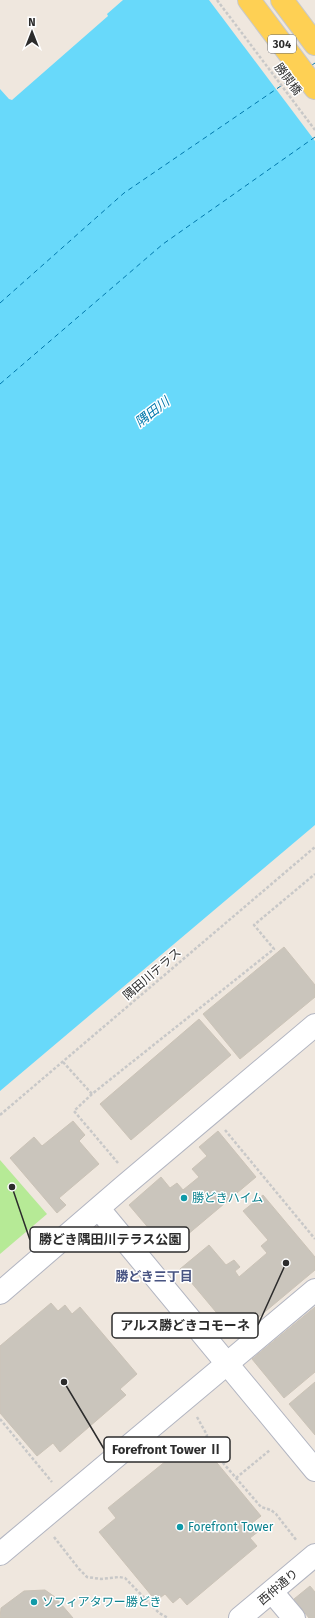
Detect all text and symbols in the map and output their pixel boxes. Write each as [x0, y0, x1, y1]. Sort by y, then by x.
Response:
north arrow [12, 12, 52, 52]
text: N [28, 16, 36, 29]
road number: 304 [268, 35, 296, 53]
street label: 勝鬨橋 [272, 60, 304, 98]
water label: 隅田川 [132, 393, 174, 430]
street label: 隅田川テラス [120, 945, 184, 1003]
place label: 勝どきハイム [192, 1191, 263, 1205]
marker: 勝どきハイム [179, 1193, 189, 1203]
callout: 勝どき隅田川テラス公園 [30, 1227, 189, 1252]
text: 勝どき隅田川テラス公園 [39, 1232, 181, 1247]
district label: 勝どき三丁目 [115, 1269, 193, 1284]
callout: アルス勝どきコモーネ [112, 1313, 258, 1338]
text: アルス勝どきコモーネ [120, 1318, 250, 1333]
callout: Forefront Tower Ⅱ [104, 1437, 230, 1462]
text: Forefront Tower Ⅱ [112, 1442, 222, 1457]
place label: Forefront Tower [188, 1520, 274, 1534]
marker: Forefront Tower [175, 1522, 185, 1532]
street label: 西仲通り [255, 1566, 301, 1608]
place label: ソフィアタワー勝どき [42, 1595, 161, 1609]
marker: ソフィアタワー勝どき [29, 1597, 39, 1607]

